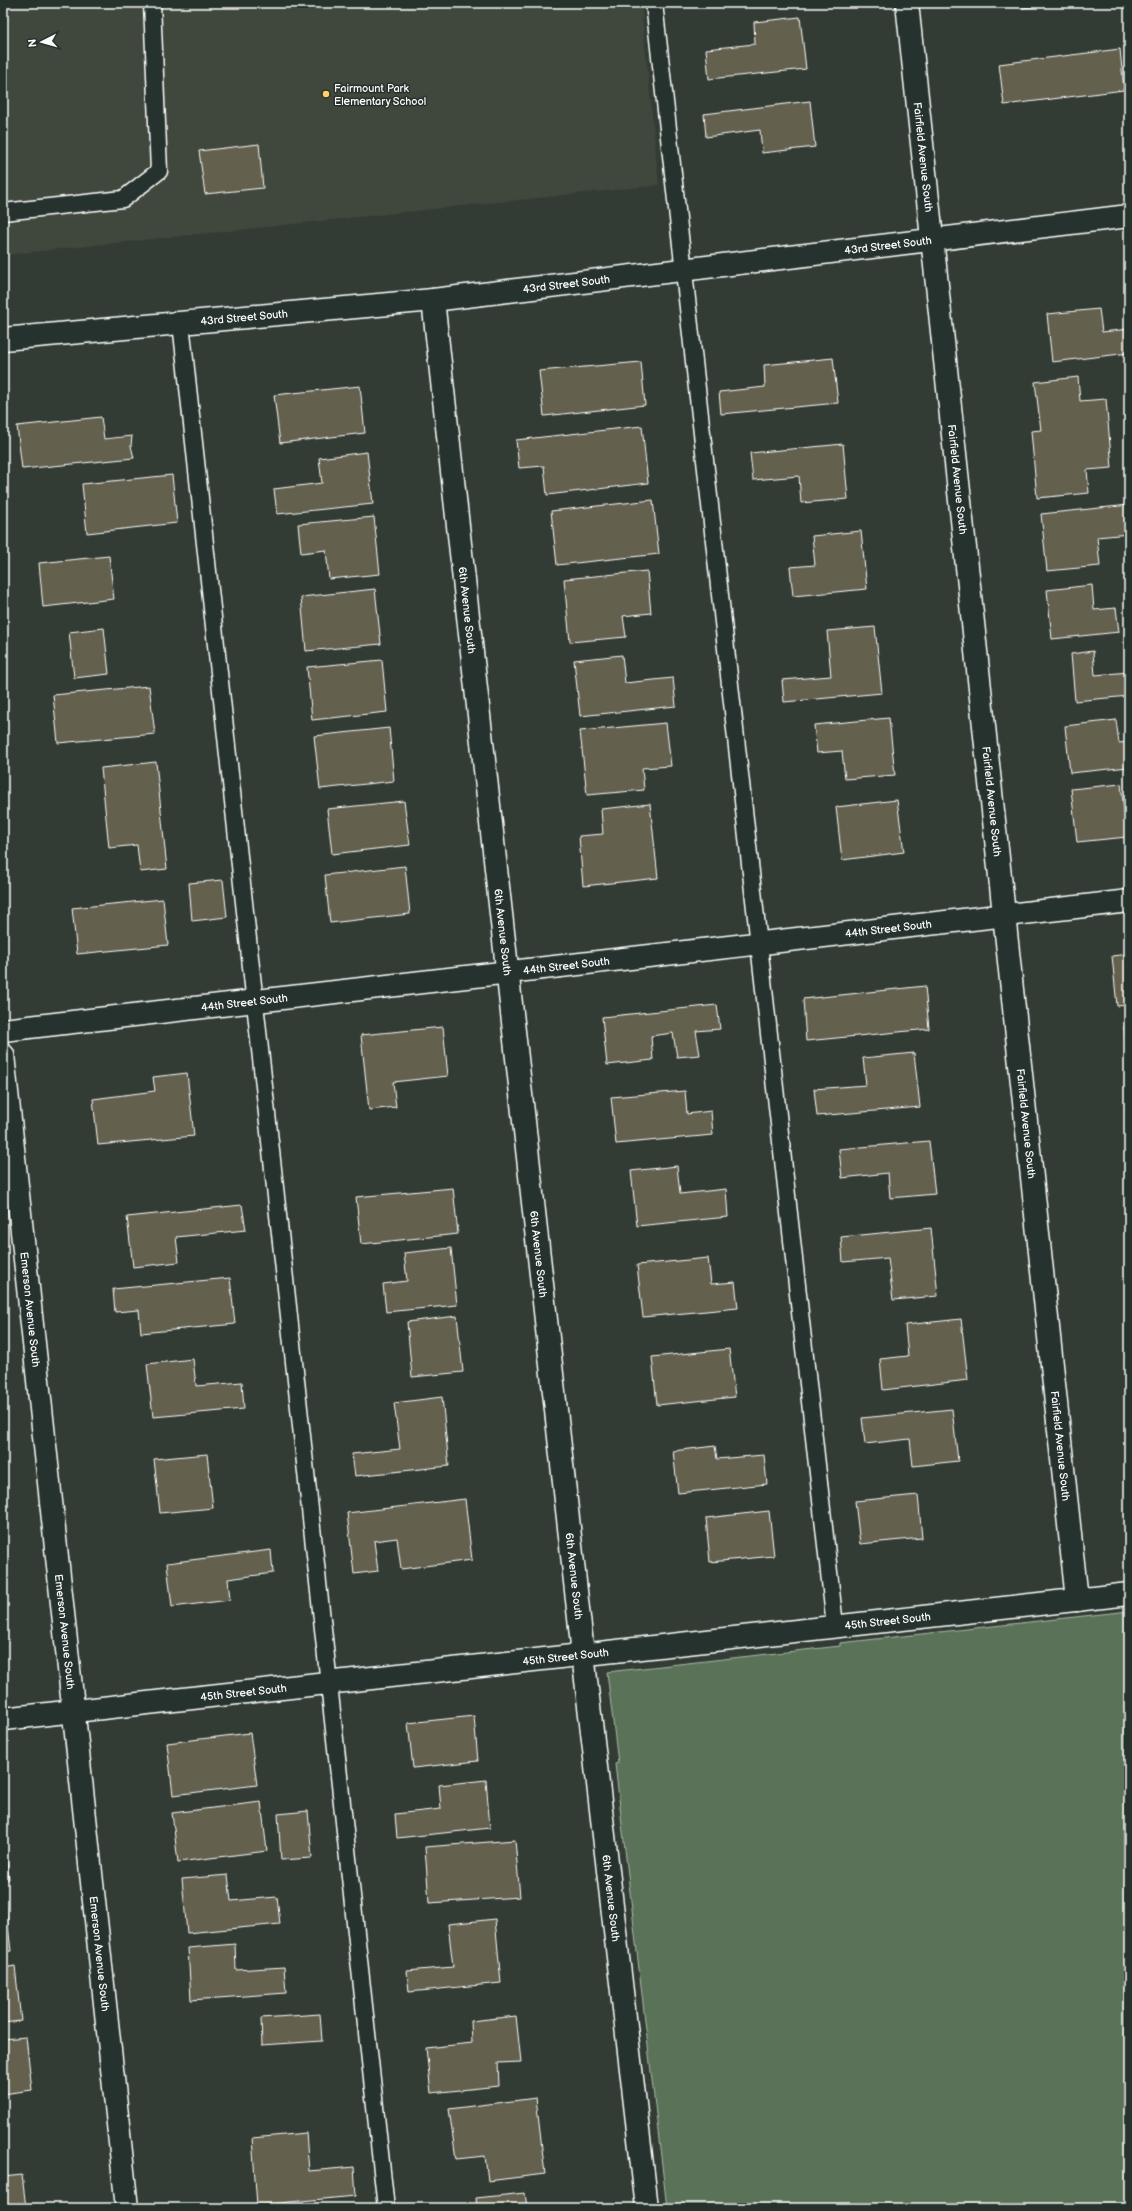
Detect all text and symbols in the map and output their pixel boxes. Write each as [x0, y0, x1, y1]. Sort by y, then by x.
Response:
north arrow [22, 22, 62, 62]
text: N [26, 38, 39, 48]
place label: Fairmount Park Elementary School [334, 82, 426, 108]
marker: Fairmount Park Elementary School [321, 89, 331, 99]
street label: Fairfield Avenue South [911, 101, 936, 213]
street label: 43rd Street South [844, 233, 932, 257]
street label: 43rd Street South [522, 272, 611, 296]
street label: 43rd Street South [200, 307, 288, 328]
street label: Fairfield Avenue South [945, 424, 970, 535]
street label: 6th Avenue South [456, 566, 479, 654]
street label: Fairfield Avenue South [980, 746, 1004, 857]
street label: 6th Avenue South [492, 888, 514, 976]
street label: 44th Street South [844, 917, 932, 940]
street label: 44th Street South [522, 954, 610, 977]
street label: 44th Street South [200, 991, 288, 1014]
street label: Fairfield Avenue South [1014, 1068, 1039, 1179]
street label: 6th Avenue South [527, 1210, 550, 1298]
street label: Emerson Avenue South [18, 1251, 43, 1368]
street label: Fairfield Avenue South [1048, 1390, 1073, 1502]
street label: 6th Avenue South [563, 1532, 586, 1620]
street label: Emerson Avenue South [52, 1573, 78, 1690]
street label: 45th Street South [844, 1610, 931, 1632]
street label: 45th Street South [522, 1645, 609, 1668]
street label: 45th Street South [200, 1681, 287, 1704]
street label: 6th Avenue South [600, 1854, 623, 1942]
street label: Emerson Avenue South [87, 1895, 112, 2012]

